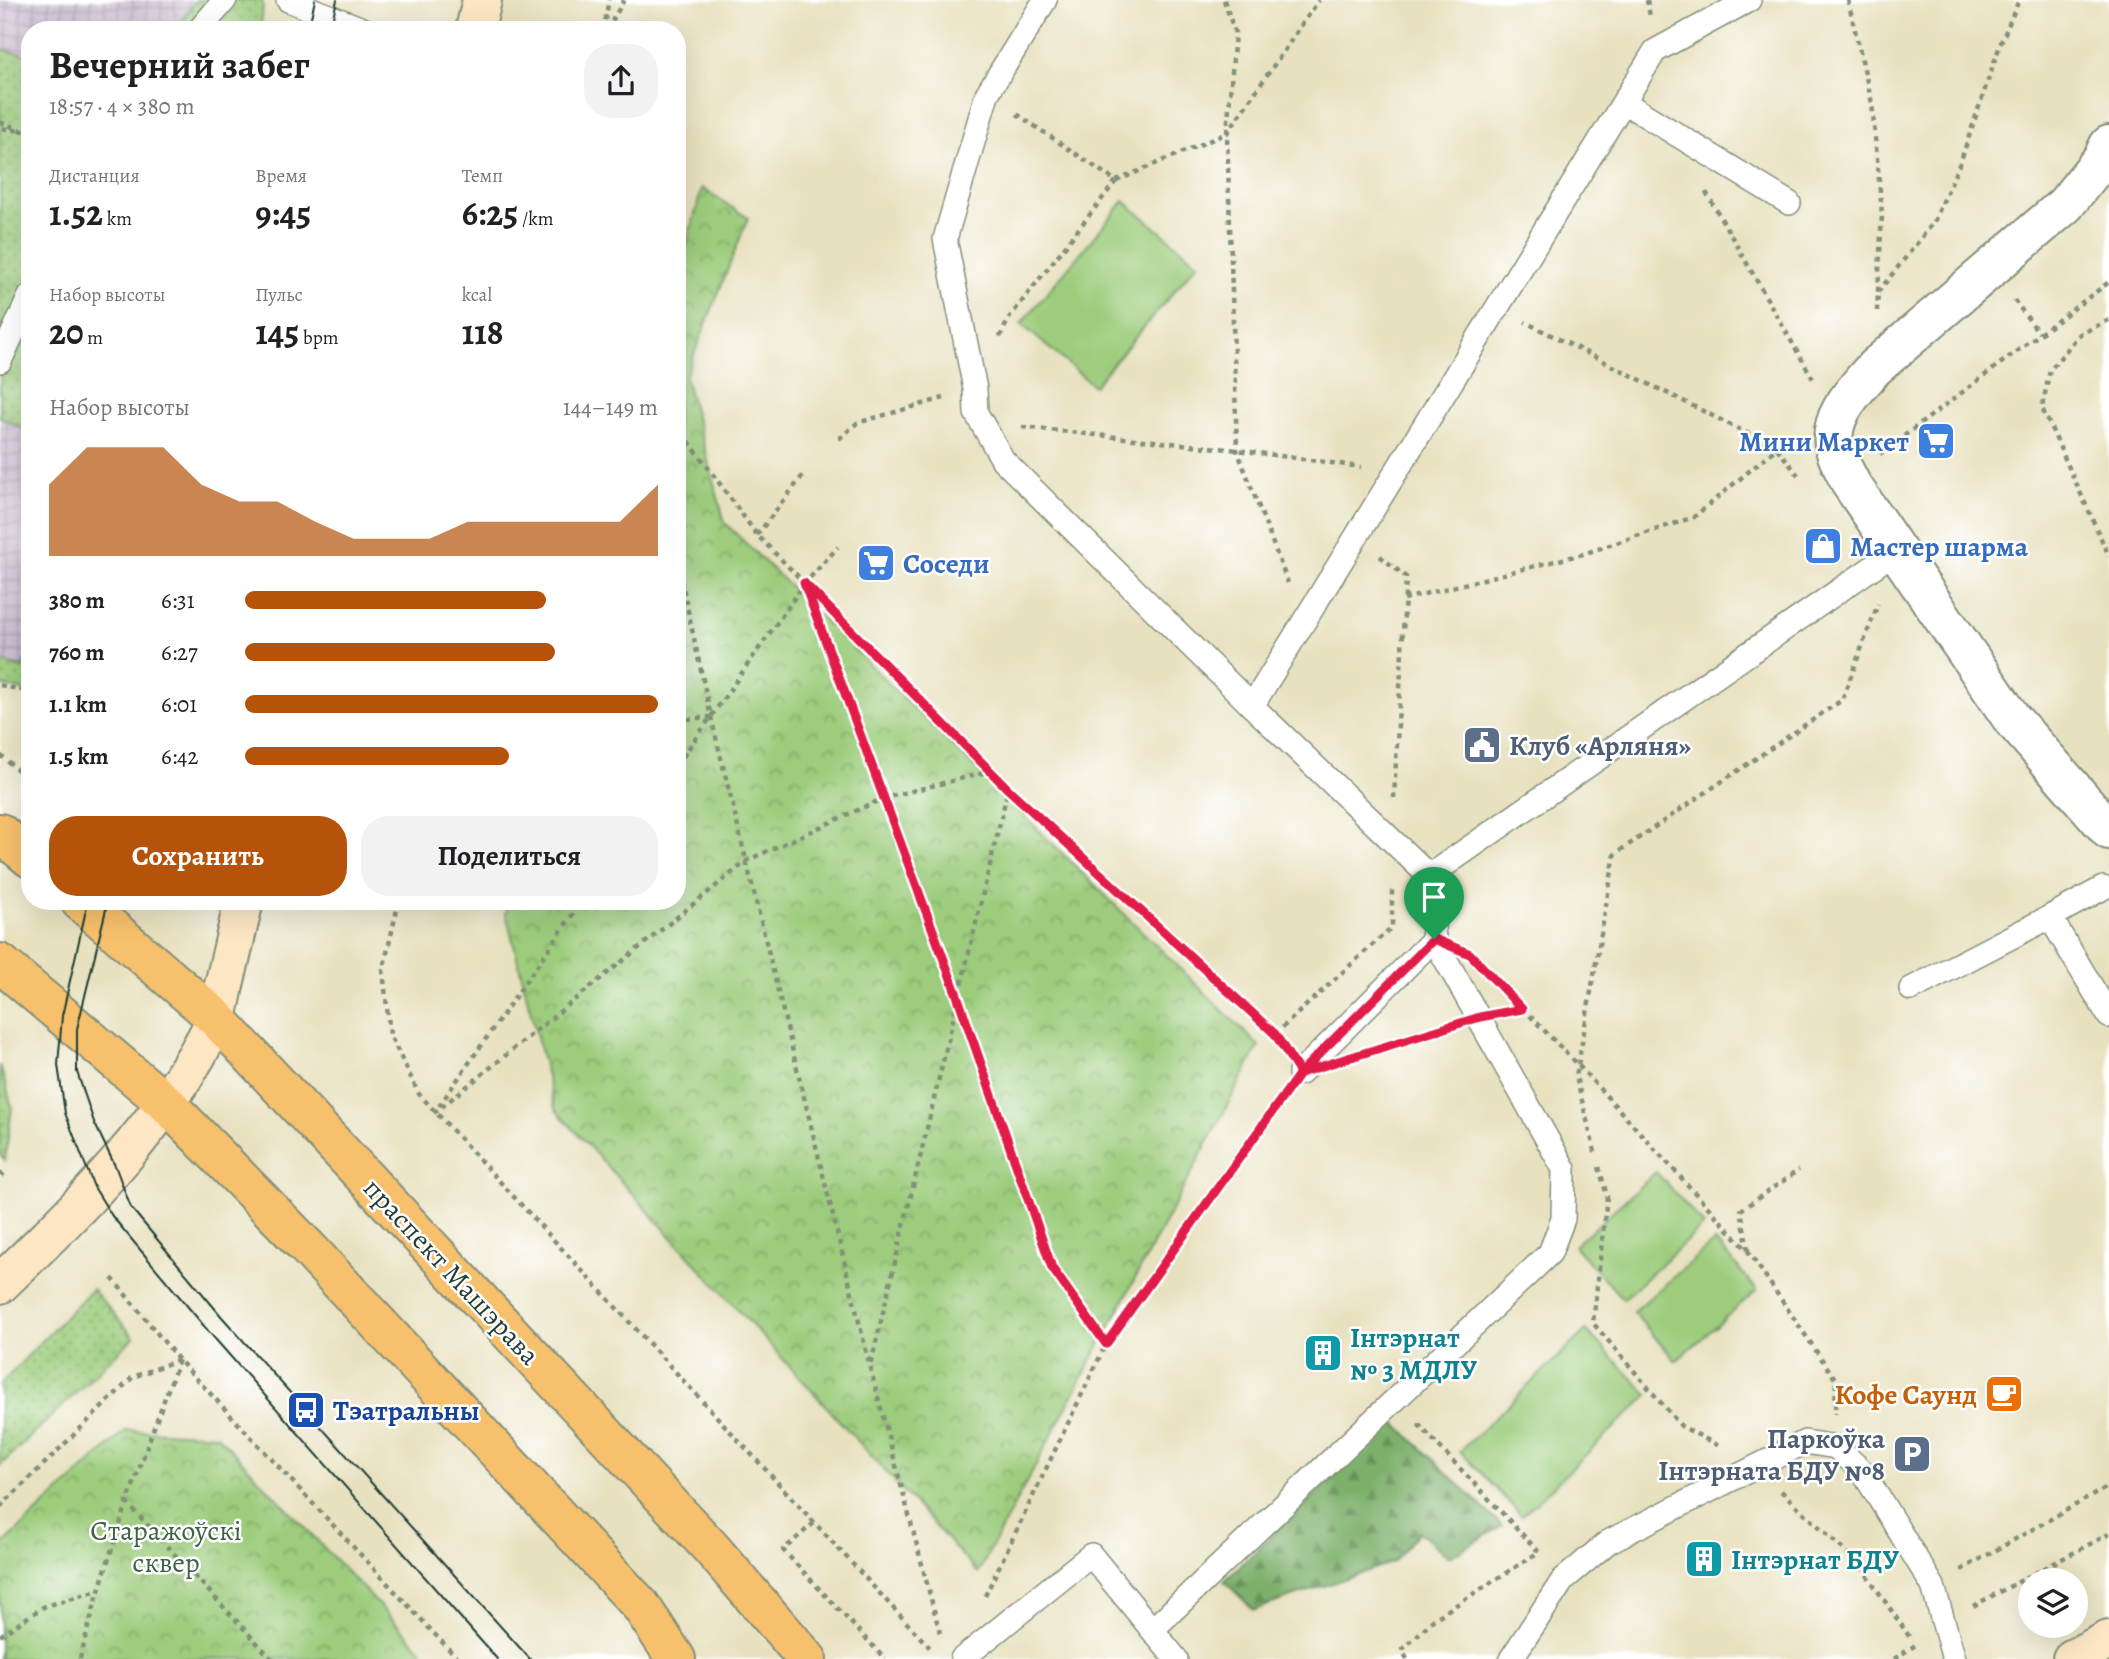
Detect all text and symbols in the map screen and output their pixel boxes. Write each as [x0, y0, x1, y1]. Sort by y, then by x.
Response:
text: Вечерний забег [49, 39, 310, 91]
button: share [584, 44, 658, 118]
text: 18:57 · 4 × 380 m [49, 91, 195, 122]
text: Дистанция [49, 163, 140, 189]
text: Время [255, 163, 307, 189]
text: Темп [462, 163, 503, 189]
text: 1.52 [49, 189, 103, 237]
text: 9:45 [255, 189, 311, 237]
text: 6:25 [462, 189, 518, 237]
text: km [103, 206, 132, 232]
text: /km [518, 206, 553, 232]
text: Набор высоты [49, 282, 165, 308]
text: Пульс [255, 282, 303, 308]
text: kcal [462, 282, 492, 308]
text: 20 [49, 308, 84, 356]
text: 145 [255, 308, 299, 356]
text: 118 [462, 308, 504, 356]
text: m [84, 325, 103, 351]
text: bpm [299, 325, 339, 351]
text: Набор высоты [49, 392, 190, 423]
text: 144–149 m [563, 392, 658, 423]
supermarket icon: Мини Маркет [1915, 420, 1957, 462]
place label: Мини Маркет [1739, 423, 1909, 461]
shop icon: Мастер шарма [1802, 525, 1844, 567]
place label: Мастер шарма [1850, 528, 2029, 566]
supermarket icon: Соседи [855, 542, 897, 584]
place label: Соседи [903, 545, 990, 583]
text: 380 m [49, 585, 105, 616]
text: 6:31 [161, 585, 195, 616]
text: 760 m [49, 637, 104, 668]
text: 6:27 [161, 637, 198, 668]
text: 1.1 km [49, 689, 107, 720]
text: 6:01 [161, 689, 197, 720]
public building icon: Клуб «Арляня» [1461, 724, 1503, 766]
place label: Клуб «Арляня» [1509, 727, 1691, 765]
text: 1.5 km [49, 741, 109, 772]
text: 6:42 [161, 741, 198, 772]
button: Сохранить [49, 816, 347, 896]
button: Поделиться [361, 816, 658, 896]
pin [1404, 867, 1464, 939]
icon: arrive [1415, 878, 1453, 916]
street label: праспект Машэрава [355, 1170, 548, 1373]
place label: Інтэрнат № 3 МДЛУ [1350, 1319, 1478, 1389]
building icon: Інтэрнат № 3 МДЛУ [1302, 1332, 1344, 1374]
cafe icon: Кофе Саунд [1983, 1373, 2025, 1415]
place label: Кофе Саунд [1834, 1376, 1977, 1414]
bus stop icon: Тэатральны [285, 1389, 327, 1431]
place label: Тэатральны [333, 1392, 480, 1430]
place label: Паркоўка Інтэрната БДУ №8 [1658, 1420, 1886, 1490]
parking icon: Паркоўка Інтэрната БДУ №8 [1891, 1433, 1933, 1475]
park label: Старажоўскі сквер [90, 1512, 242, 1582]
building icon: Інтэрнат БДУ [1683, 1538, 1725, 1580]
place label: Інтэрнат БДУ [1731, 1541, 1899, 1579]
map controls [2018, 1568, 2088, 1638]
button: layers [2018, 1568, 2088, 1638]

